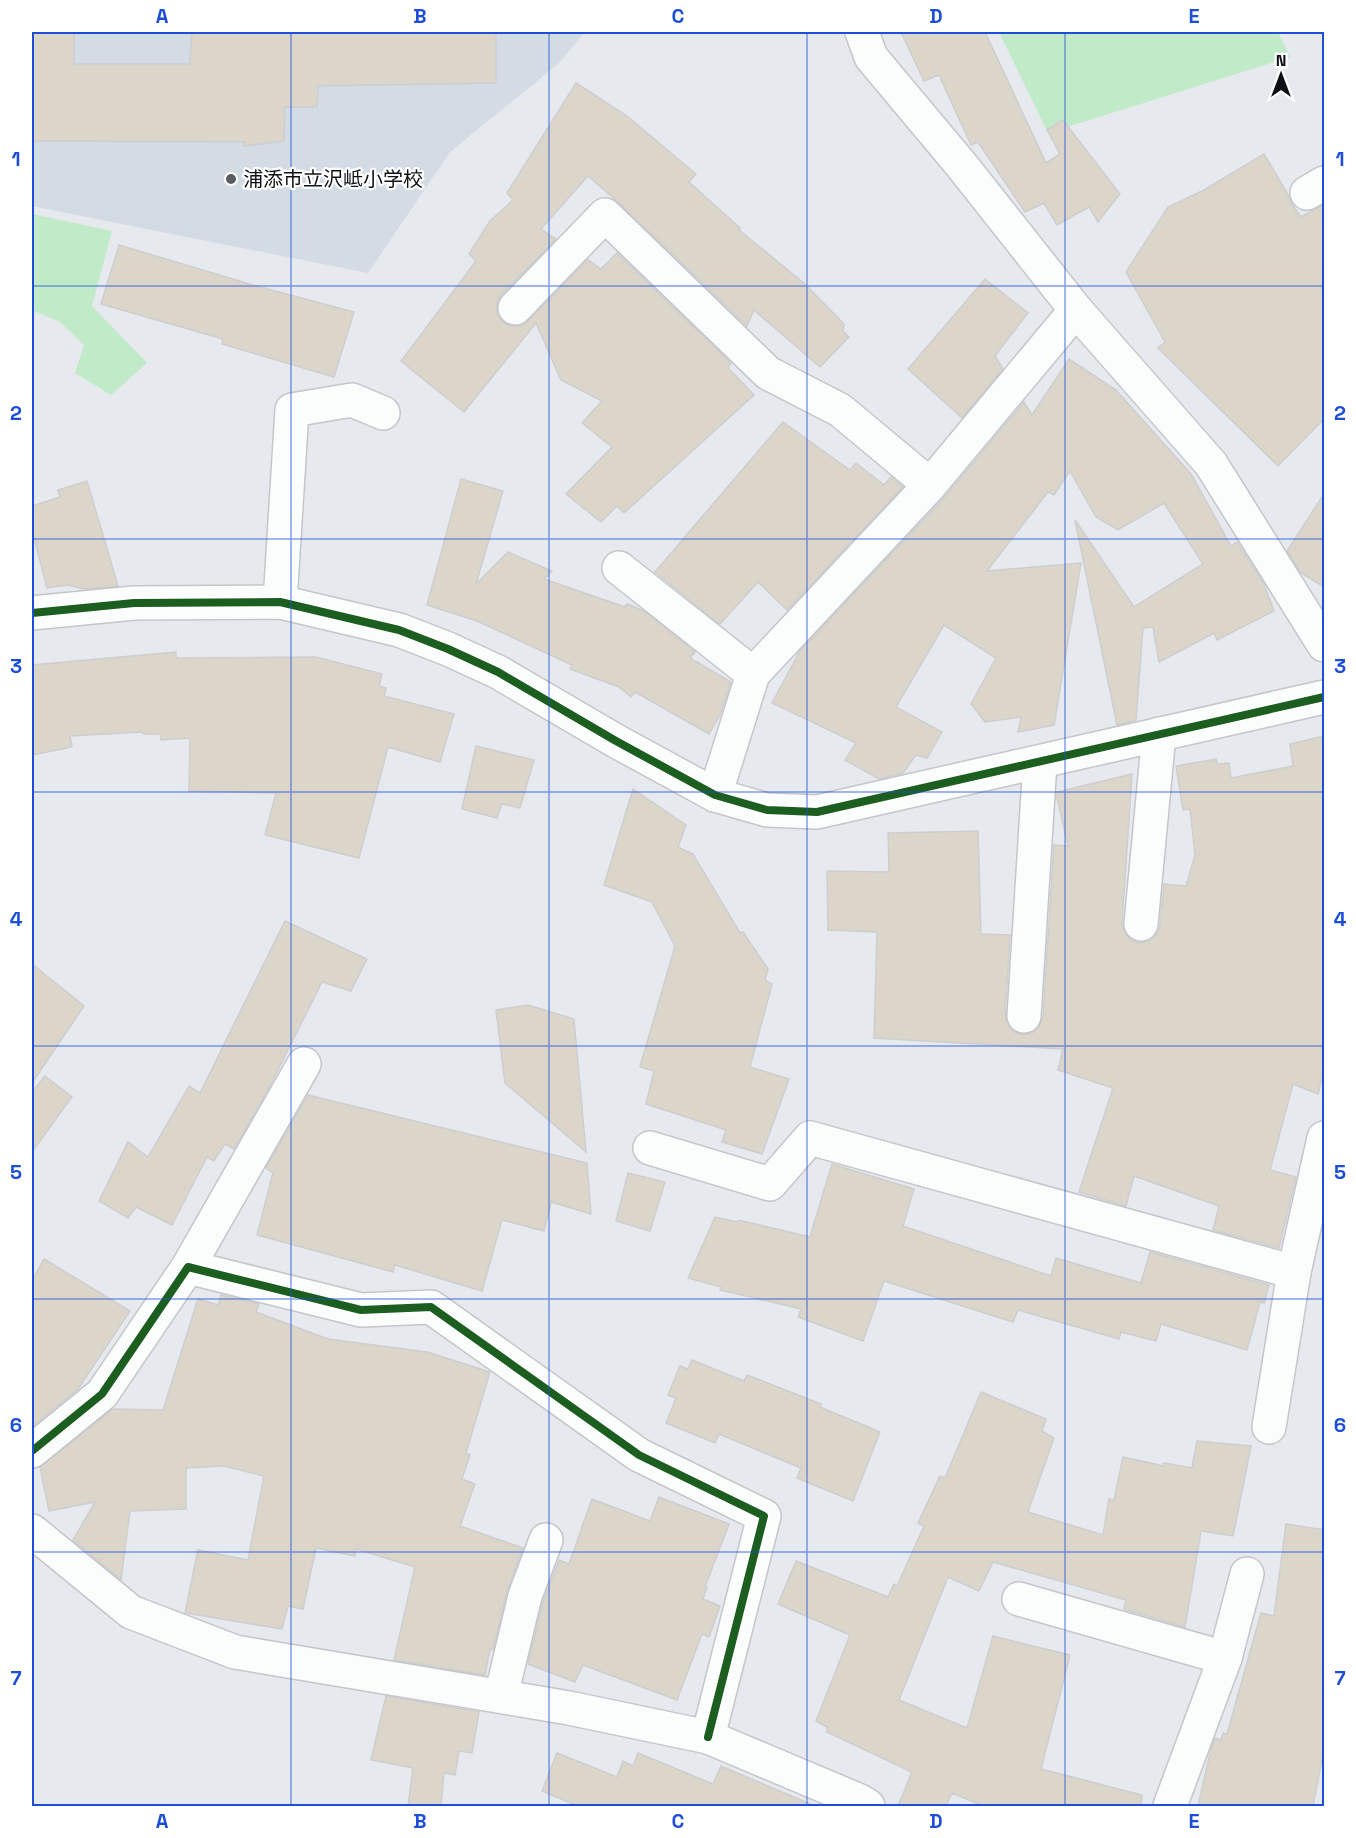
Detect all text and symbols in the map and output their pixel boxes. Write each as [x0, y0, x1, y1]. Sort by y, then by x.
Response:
text: A [156, 3, 169, 29]
text: B [413, 3, 427, 29]
text: C [672, 3, 685, 29]
text: D [929, 3, 943, 29]
text: E [1188, 3, 1200, 29]
north arrow [1251, 45, 1311, 105]
text: N [1276, 50, 1286, 71]
text: 1 [11, 146, 21, 172]
text: 1 [1335, 146, 1345, 172]
place label: 浦添市立沢岻小学校 [243, 166, 423, 192]
marker: 浦添市立沢岻小学校 [224, 172, 238, 186]
text: 2 [10, 400, 22, 426]
text: 2 [1334, 400, 1346, 426]
text: 3 [10, 653, 22, 679]
text: 3 [1334, 653, 1346, 679]
text: 4 [10, 906, 23, 932]
text: 4 [1334, 906, 1347, 932]
text: 5 [10, 1159, 22, 1185]
text: 5 [1334, 1159, 1346, 1185]
text: 6 [10, 1412, 22, 1438]
text: 6 [1334, 1412, 1346, 1438]
text: 7 [10, 1665, 22, 1691]
text: 7 [1334, 1665, 1346, 1691]
text: A [156, 1808, 169, 1834]
text: B [413, 1808, 427, 1834]
text: C [672, 1808, 685, 1834]
text: D [929, 1808, 943, 1834]
text: E [1188, 1808, 1200, 1834]

